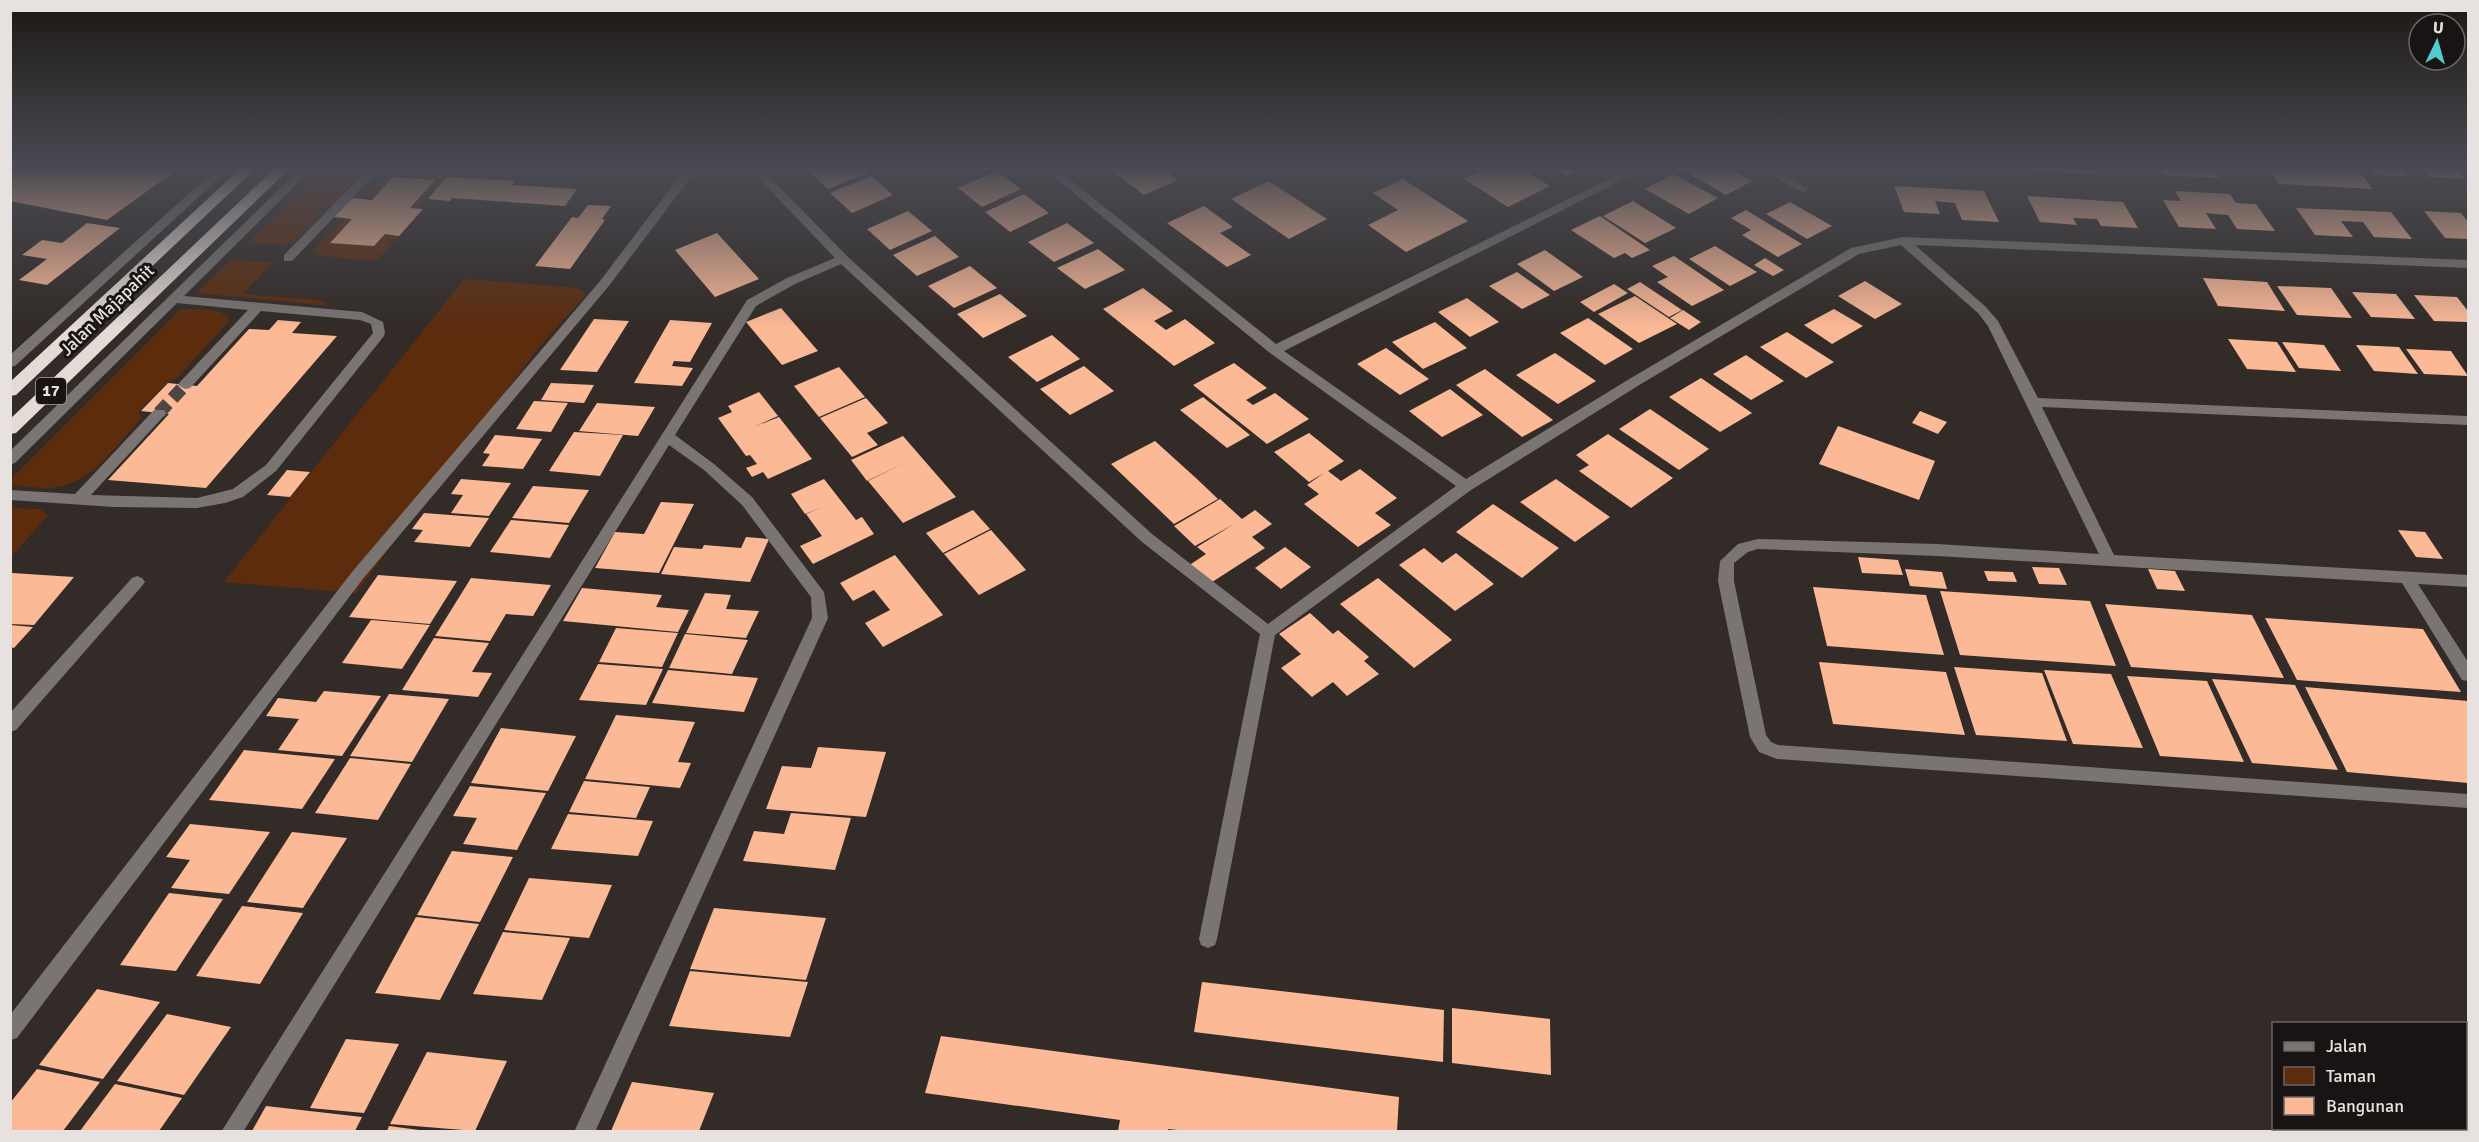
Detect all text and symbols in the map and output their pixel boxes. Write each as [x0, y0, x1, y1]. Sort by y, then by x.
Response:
north arrow [2407, 12, 2467, 72]
text: U [2432, 18, 2444, 38]
street label: Jalan Majapahit [55, 260, 159, 360]
road number: 17 [36, 378, 66, 404]
legend [2272, 1022, 2467, 1130]
text: Jalan [2326, 1035, 2367, 1057]
text: Taman [2326, 1065, 2376, 1087]
text: Bangunan [2326, 1095, 2404, 1117]

